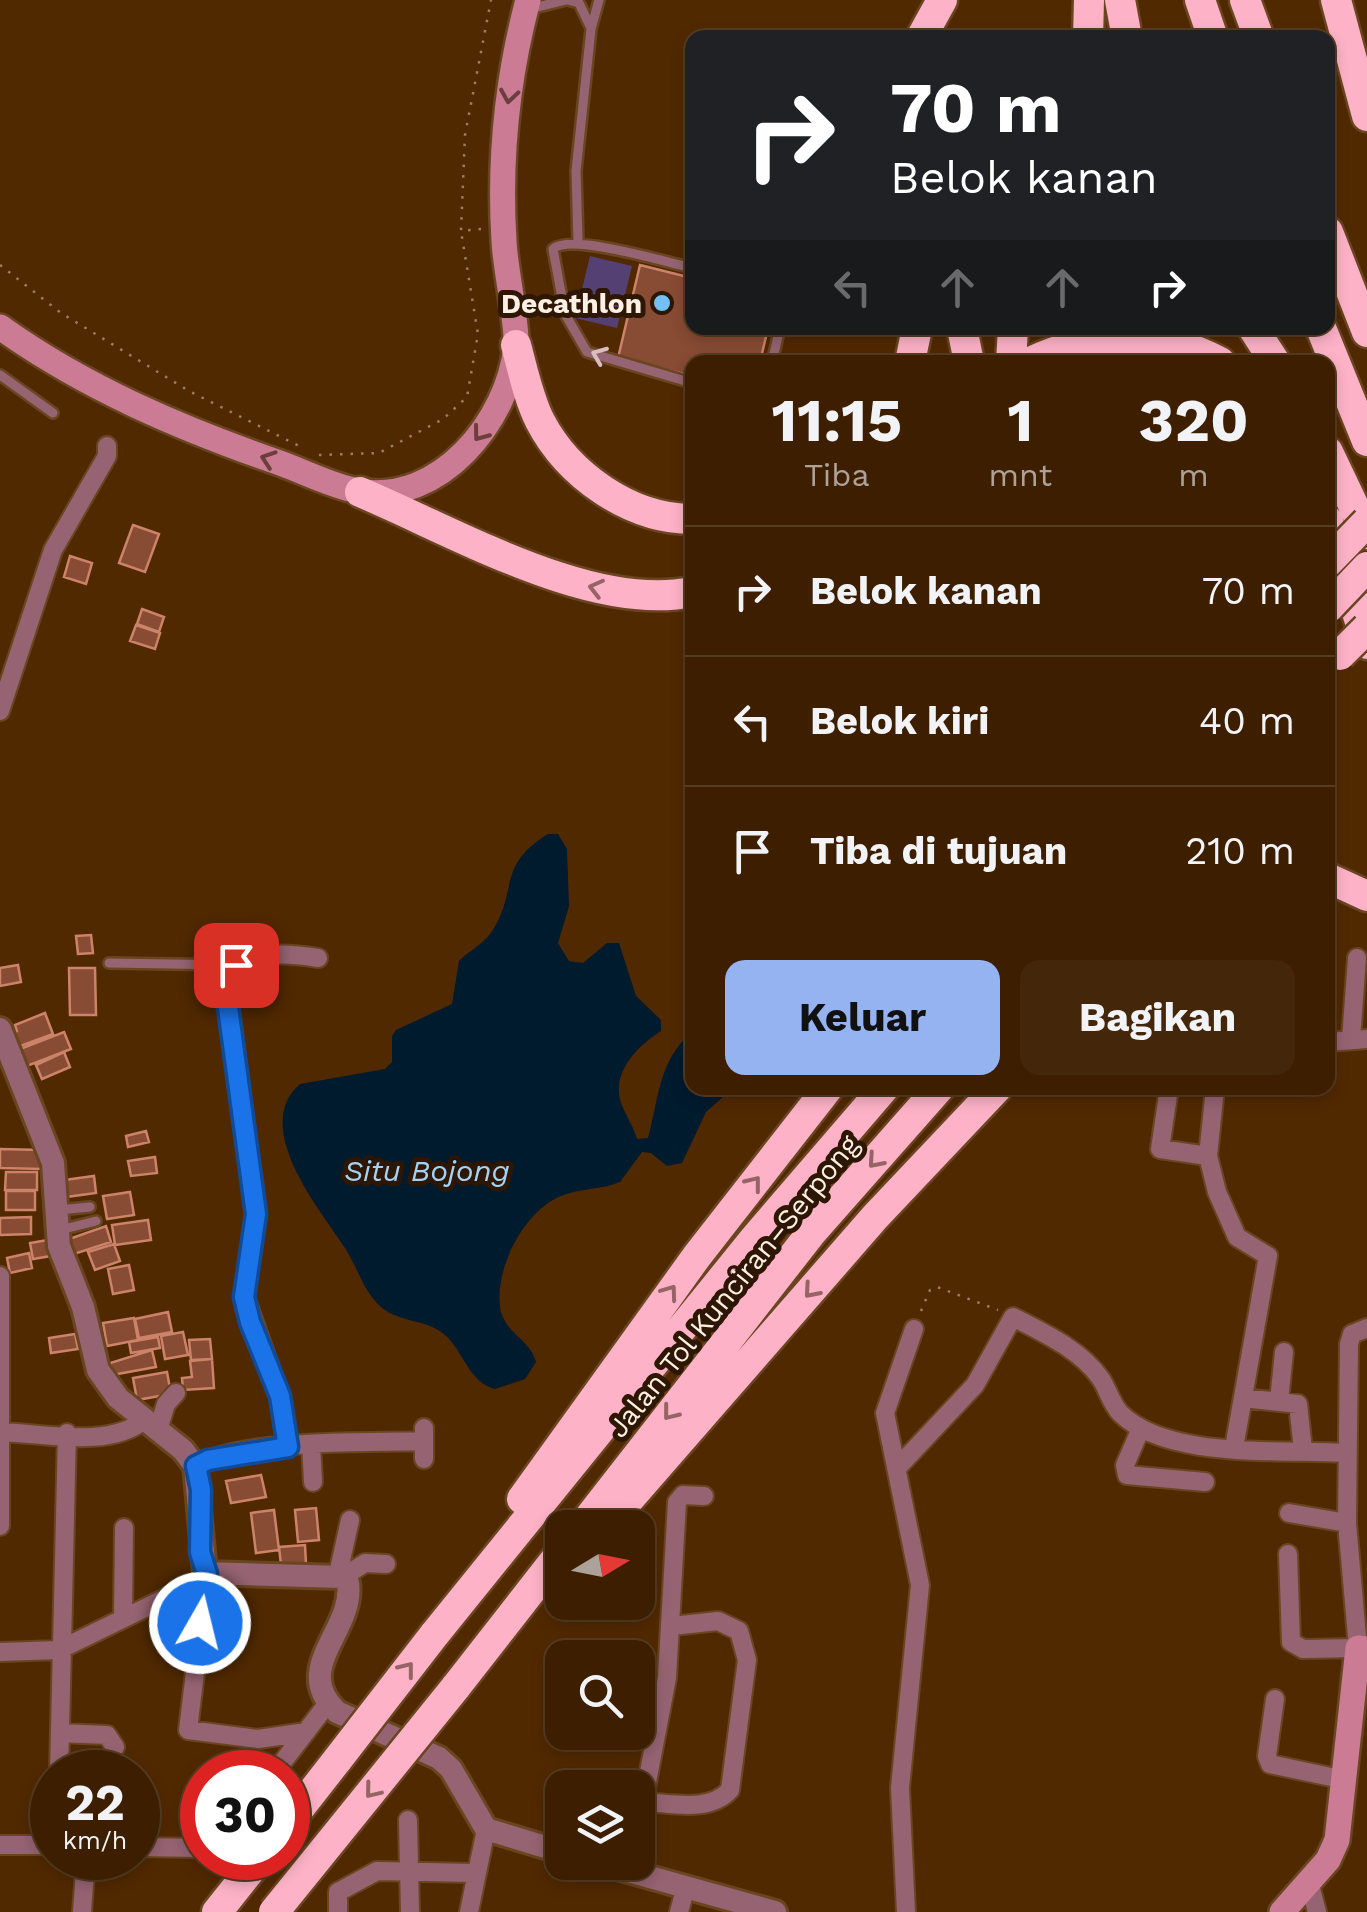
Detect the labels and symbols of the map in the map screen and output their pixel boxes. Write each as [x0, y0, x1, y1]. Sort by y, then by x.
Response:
one-way arrow [499, 87, 520, 104]
place label: Decathlon [501, 287, 642, 320]
marker: Decathlon [651, 292, 673, 314]
one-way arrow [591, 347, 609, 367]
one-way arrow [474, 423, 491, 441]
one-way arrow [261, 450, 278, 471]
one-way arrow [588, 579, 605, 600]
pin [194, 923, 279, 1008]
street label: Jalan Tol Kunciran–Serpong [601, 1129, 866, 1444]
one-way arrow [868, 1149, 886, 1168]
water label: Situ Bojong [344, 1153, 510, 1188]
one-way arrow [742, 1177, 759, 1195]
one-way arrow [805, 1279, 823, 1298]
one-way arrow [659, 1285, 676, 1303]
one-way arrow [665, 1402, 682, 1420]
north arrow [545, 1510, 655, 1620]
position arrow [148, 1571, 252, 1675]
one-way arrow [396, 1662, 413, 1680]
speed limit sign: 30 [180, 1750, 310, 1880]
one-way arrow [366, 1780, 384, 1798]

